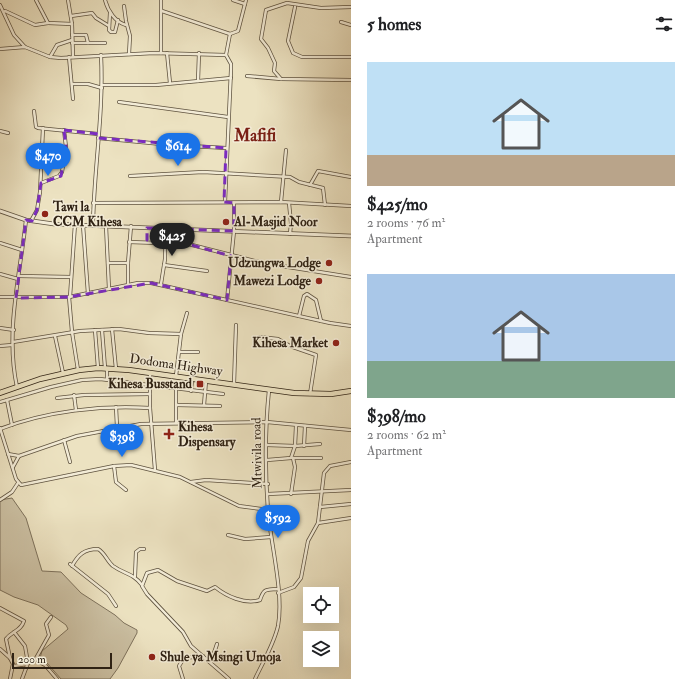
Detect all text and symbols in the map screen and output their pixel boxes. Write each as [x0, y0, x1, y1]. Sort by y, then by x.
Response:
icon: filters [653, 13, 675, 35]
text: 5 homes [367, 14, 421, 35]
icon: home [485, 88, 557, 160]
district label: Mafifi [233, 125, 277, 146]
pin: $614 [154, 133, 202, 167]
text: $614 [165, 138, 191, 154]
pin: $470 [24, 143, 72, 177]
text: $470 [35, 148, 61, 164]
text: $425/mo [367, 194, 427, 215]
place label: Tawi la CCM Kihesa [52, 199, 123, 230]
marker: Tawi la CCM Kihesa [40, 209, 50, 219]
place label: Al-Masjid Noor [233, 214, 319, 230]
text: 2 rooms · 76 m² [367, 215, 445, 231]
marker: Al-Masjid Noor [221, 217, 231, 227]
pin: $425 [148, 223, 196, 257]
text: $425 [159, 228, 185, 244]
text: Apartment [367, 231, 423, 247]
place label: Udzungwa Lodge [228, 255, 322, 272]
marker: Udzungwa Lodge [324, 258, 334, 268]
place label: Mawezi Lodge [232, 273, 312, 290]
marker: Mawezi Lodge [314, 276, 324, 286]
icon: home [485, 300, 557, 372]
place label: Kihesa Market [252, 335, 329, 351]
marker: Kihesa Market [331, 338, 341, 348]
street label: Dodoma Highway [128, 351, 224, 380]
place label: Kihesa Busstand [108, 376, 193, 392]
marker: Kihesa Busstand [195, 379, 205, 389]
text: $398/mo [367, 406, 426, 427]
street label: Mtwivila road [248, 417, 266, 489]
place label: Kihesa Dispensary [178, 419, 237, 451]
pin: $398 [98, 424, 146, 458]
text: 2 rooms · 62 m² [367, 427, 446, 443]
marker: Kihesa Dispensary [163, 428, 175, 440]
text: $398 [109, 429, 135, 445]
text: Apartment [367, 443, 423, 459]
pin: $592 [254, 505, 302, 539]
text: $592 [265, 510, 291, 526]
map controls [303, 587, 339, 667]
button: locate [303, 587, 339, 623]
button: layers [303, 631, 339, 667]
place label: Shule ya Msingi Umoja [160, 649, 281, 666]
scale bar [12, 651, 112, 670]
marker: Shule ya Msingi Umoja [147, 652, 157, 662]
text: 200 m [18, 653, 46, 666]

